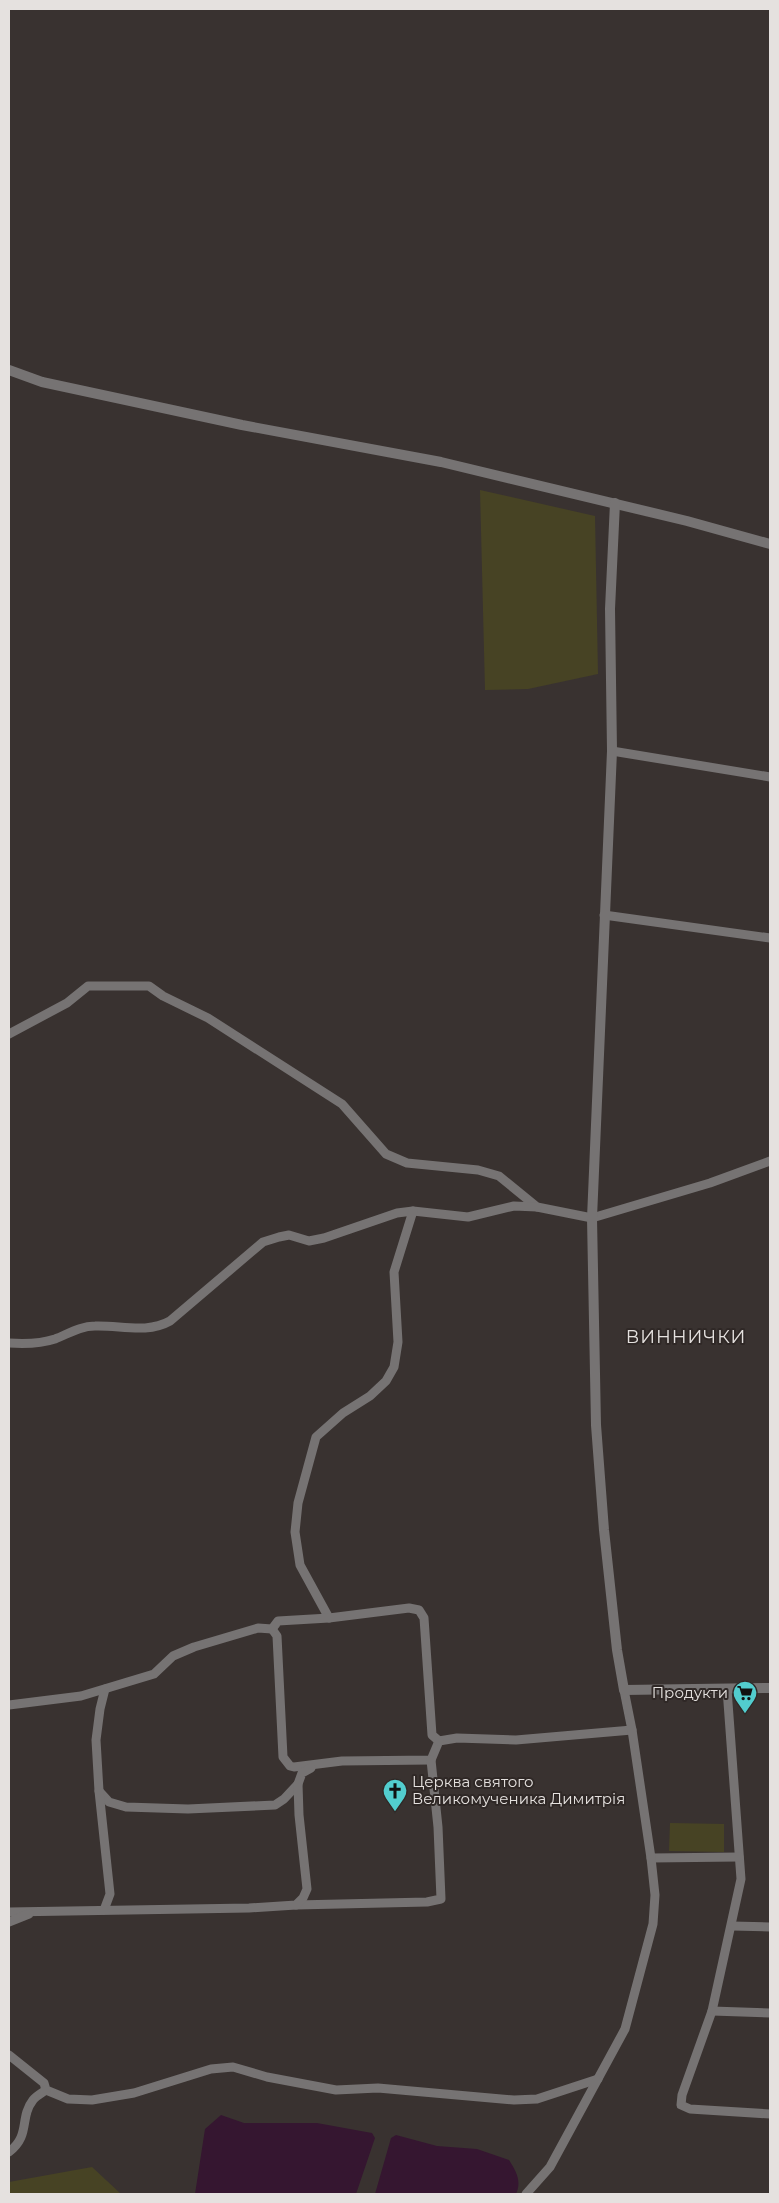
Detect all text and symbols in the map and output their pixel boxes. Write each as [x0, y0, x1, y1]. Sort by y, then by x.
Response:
district label: ВИННИЧКИ [626, 1326, 746, 1348]
supermarket icon: Продукти [732, 1680, 758, 1714]
place label: Продукти [652, 1683, 728, 1702]
place label: Церква святого Великомученика Димитрія [412, 1772, 625, 1808]
church icon: Церква святого Великомученика Димитрія [382, 1778, 408, 1812]

